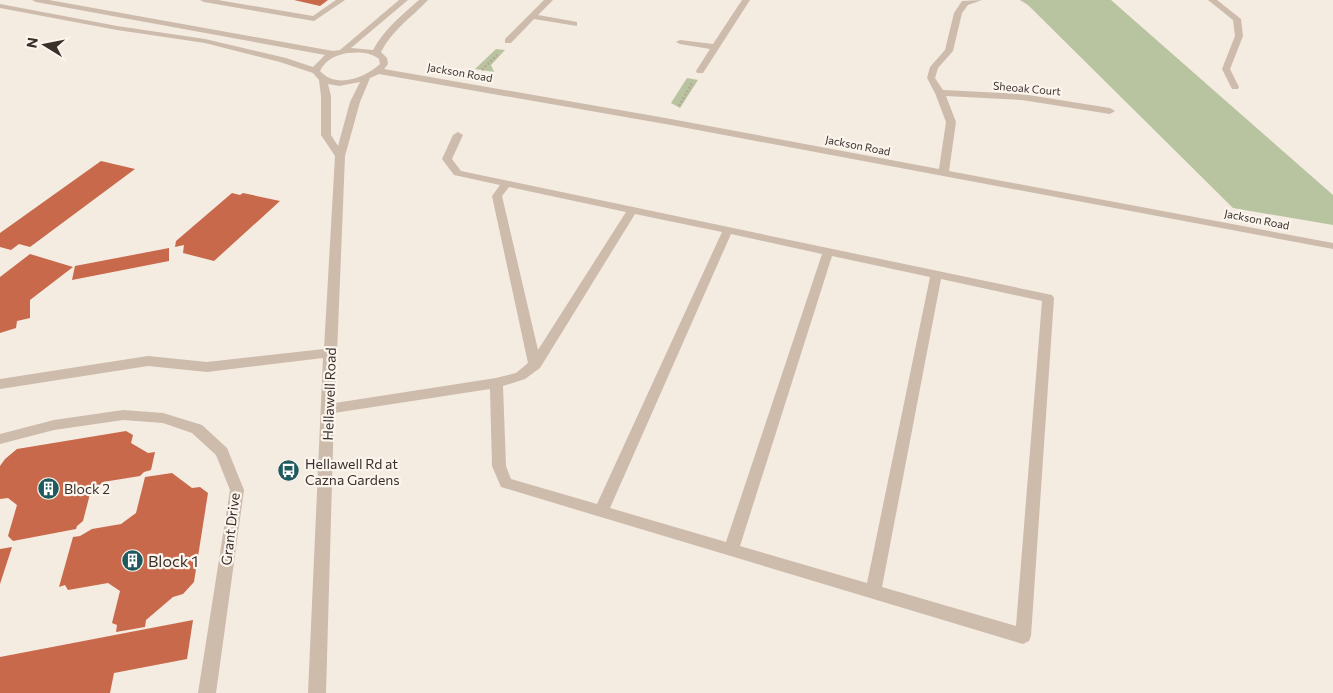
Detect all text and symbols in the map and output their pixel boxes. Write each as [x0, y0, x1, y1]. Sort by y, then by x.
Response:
north arrow [20, 20, 70, 70]
text: N [22, 36, 41, 49]
street label: Jackson Road [426, 60, 494, 85]
street label: Sheoak Court [993, 79, 1062, 97]
street label: Jackson Road [824, 132, 892, 159]
street label: Jackson Road [1223, 206, 1291, 233]
street label: Hellawell Road [319, 347, 339, 441]
place label: Hellawell Rd at Cazna Gardens [305, 455, 400, 488]
bus stop icon: Hellawell Rd at Cazna Gardens [277, 459, 301, 483]
building icon: Block 2 [36, 476, 60, 500]
place label: Block 2 [64, 480, 110, 497]
street label: Grant Drive [217, 492, 243, 566]
building icon: Block 1 [120, 548, 144, 572]
place label: Block 1 [148, 551, 198, 570]

